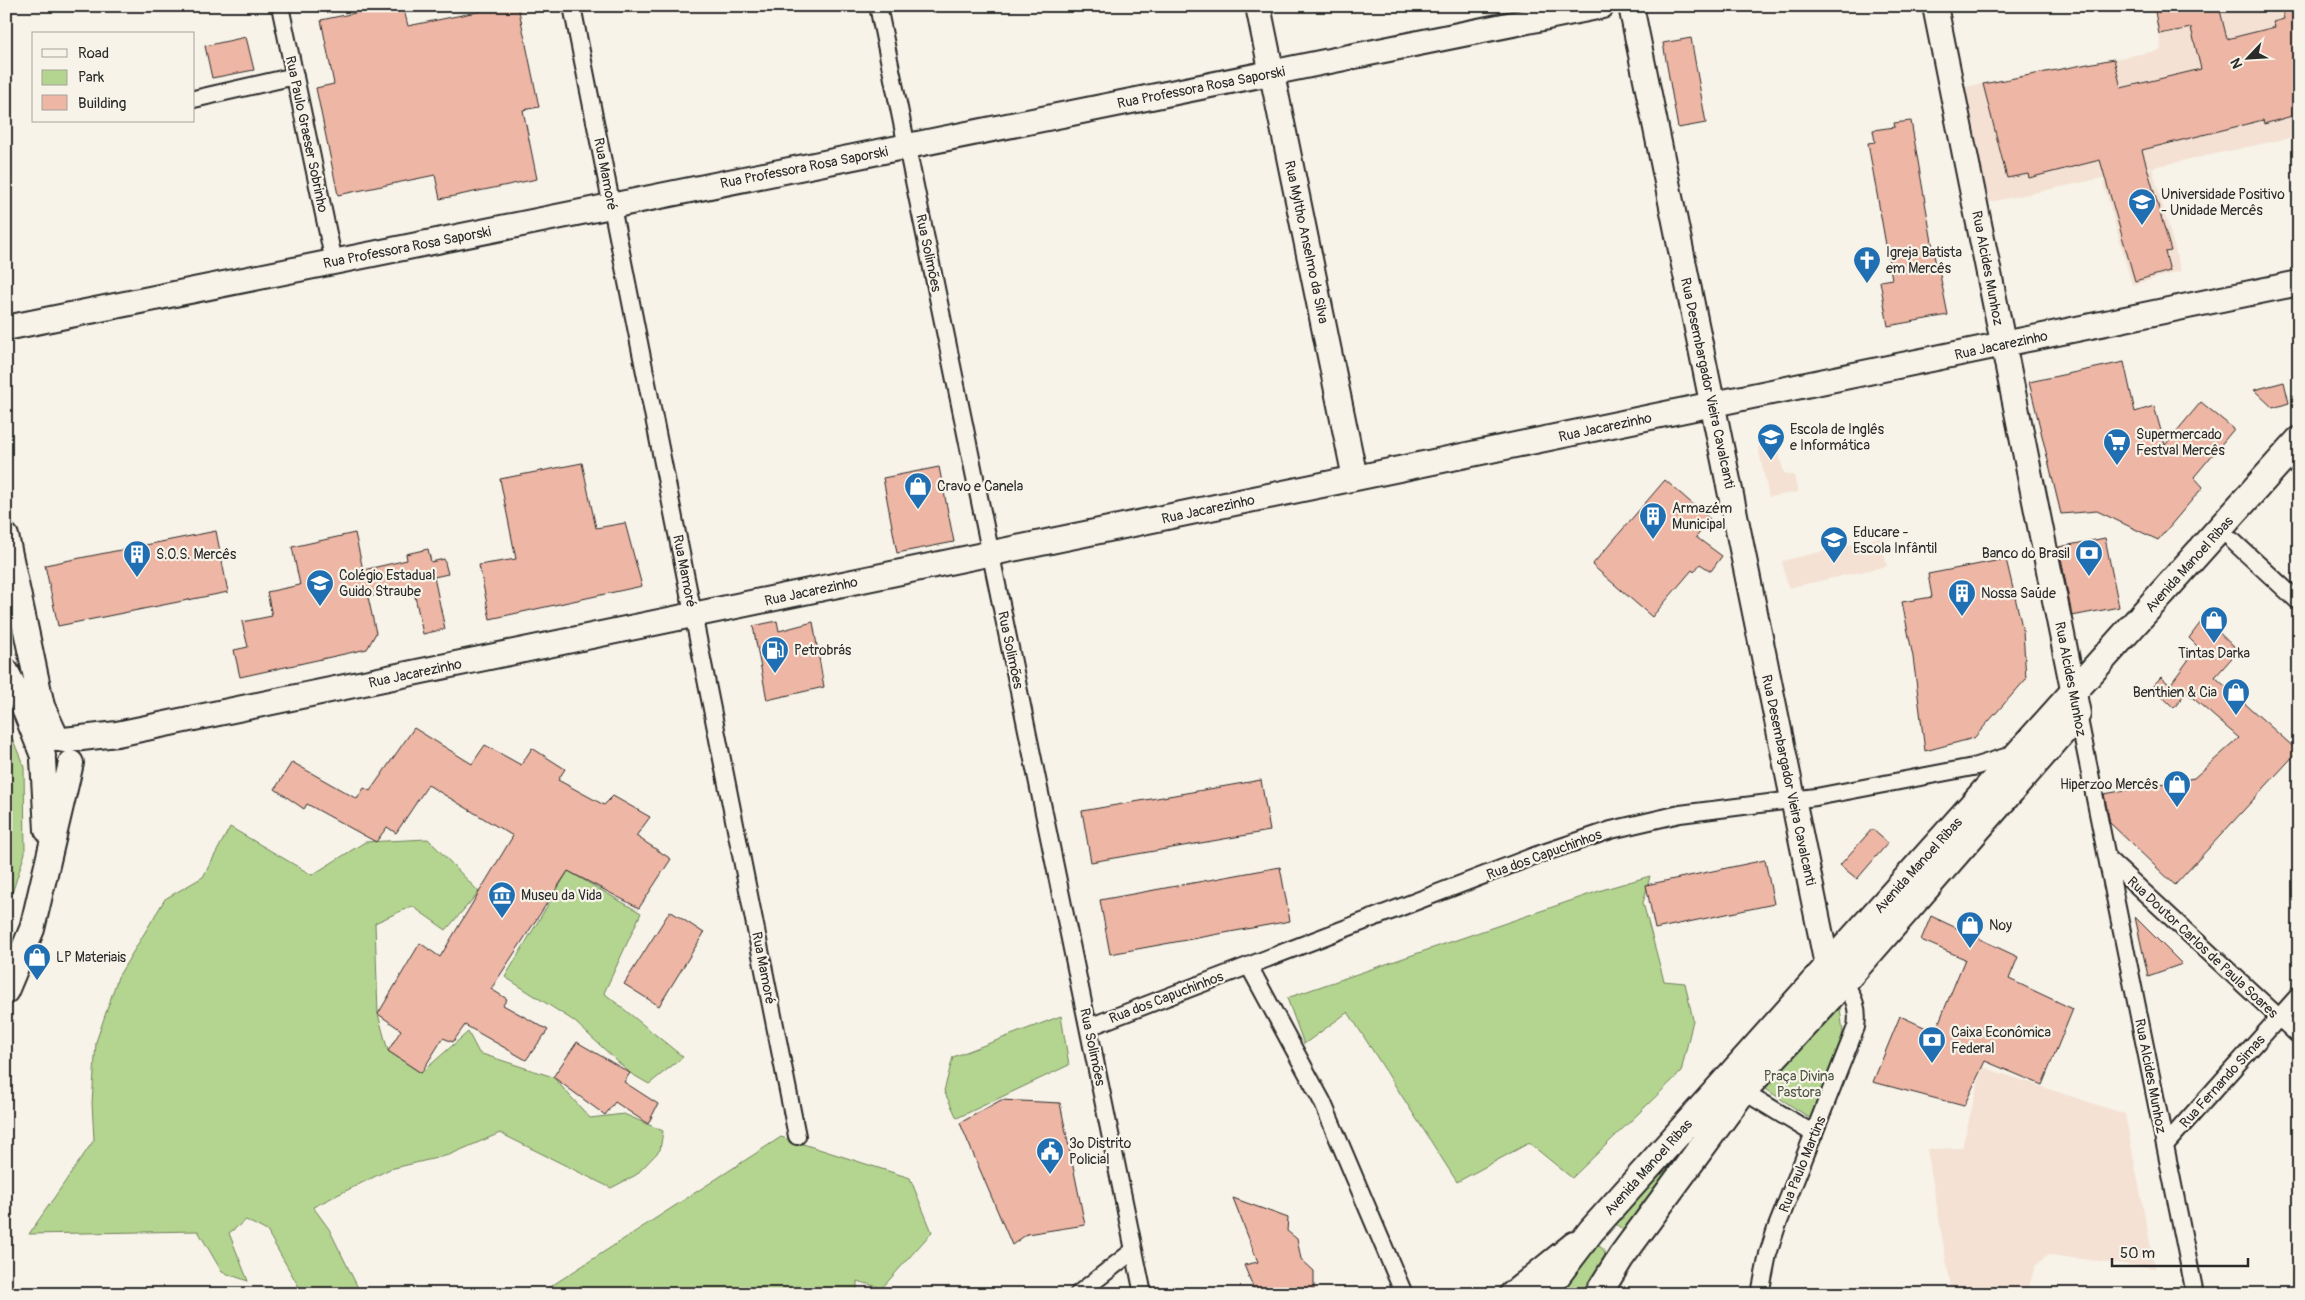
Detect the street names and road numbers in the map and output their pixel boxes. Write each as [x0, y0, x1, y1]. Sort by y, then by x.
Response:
street label: Rua Paulo Graeser Sobrinho [282, 54, 332, 215]
street label: Rua Professora Rosa Saporski [1116, 63, 1287, 112]
street label: Rua Mamoré [590, 136, 621, 212]
street label: Rua Professora Rosa Saporski [719, 143, 890, 192]
street label: Rua Myltho Anselmo da Silva [1281, 159, 1332, 325]
street label: Rua Alcides Munhoz [1968, 209, 2007, 327]
street label: Rua Solimões [912, 213, 945, 294]
street label: Rua Professora Rosa Saporski [322, 223, 493, 272]
street label: Rua Desembargador Vieira Cavalcanti [1677, 276, 1738, 491]
street label: Rua Jacarezinho [1953, 327, 2050, 364]
street label: Rua Jacarezinho [1557, 409, 1654, 446]
street label: Rua Jacarezinho [1160, 491, 1257, 528]
street label: Avenida Manoel Ribas [2142, 512, 2237, 616]
street label: Rua Mamoré [669, 533, 700, 609]
street label: Rua Jacarezinho [763, 573, 860, 610]
street label: Rua Solimões [994, 610, 1027, 691]
street label: Rua Alcides Munhoz [2051, 620, 2090, 738]
street label: Rua Jacarezinho [367, 655, 464, 692]
street label: Rua Desembargador Vieira Cavalcanti [1758, 673, 1819, 888]
street label: Avenida Manoel Ribas [1871, 813, 1966, 917]
street label: Rua dos Capuchinhos [1484, 825, 1605, 883]
street label: Rua Doutor Carlos de Paula Soares [2124, 873, 2282, 1022]
street label: Rua Mamoré [748, 930, 779, 1006]
street label: Rua dos Capuchinhos [1106, 968, 1227, 1027]
street label: Rua Solimões [1076, 1007, 1109, 1088]
street label: Rua Alcides Munhoz [2131, 1017, 2170, 1135]
street label: Rua Fernando Simas [2176, 1031, 2269, 1131]
street label: Rua Paulo Martins [1775, 1113, 1830, 1215]
street label: Avenida Manoel Ribas [1601, 1115, 1696, 1219]

